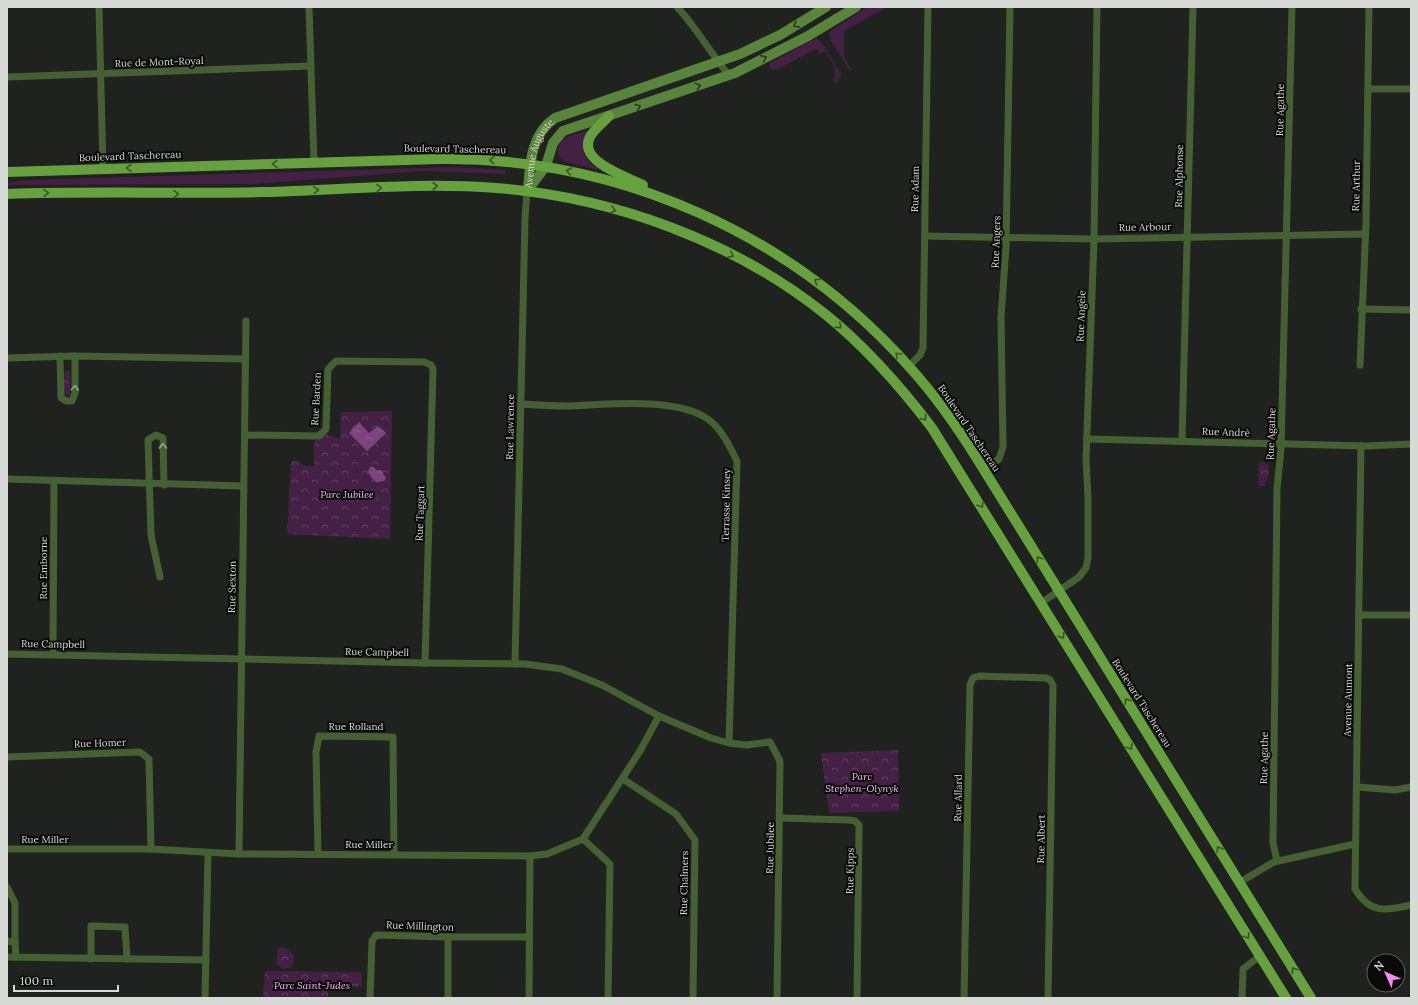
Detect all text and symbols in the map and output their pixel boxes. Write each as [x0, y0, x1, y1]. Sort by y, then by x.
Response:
one-way arrow [793, 21, 801, 28]
street label: Rue de Mont-Royal [114, 54, 204, 70]
one-way arrow [760, 56, 768, 63]
one-way arrow [694, 83, 701, 91]
street label: Rue Agathe [1273, 83, 1287, 136]
one-way arrow [634, 103, 641, 112]
street label: Avenue Auguste [522, 115, 556, 190]
street label: Boulevard Taschereau [404, 142, 506, 156]
street label: Rue Alphonse [1172, 144, 1186, 208]
street label: Boulevard Taschereau [79, 148, 181, 164]
one-way arrow [489, 155, 495, 164]
one-way arrow [272, 159, 278, 168]
street label: Rue Arthur [1349, 160, 1363, 212]
one-way arrow [126, 164, 132, 172]
street label: Rue Adam [908, 166, 922, 212]
one-way arrow [566, 167, 573, 175]
one-way arrow [432, 182, 438, 190]
one-way arrow [376, 184, 382, 192]
one-way arrow [313, 186, 319, 194]
one-way arrow [43, 189, 49, 197]
one-way arrow [173, 189, 179, 198]
one-way arrow [609, 205, 616, 214]
street label: Rue Angers [989, 215, 1003, 268]
street label: Rue Arbour [1118, 220, 1172, 234]
one-way arrow [727, 250, 734, 258]
one-way arrow [814, 279, 821, 286]
street label: Rue Angèle [1074, 289, 1088, 342]
one-way arrow [834, 322, 842, 329]
one-way arrow [896, 352, 903, 360]
street label: Rue Barden [308, 372, 324, 426]
street label: Boulevard Taschereau [935, 382, 1003, 474]
one-way arrow [70, 385, 79, 391]
street label: Rue Lawrence [503, 393, 517, 460]
street label: Rue Agathe [1264, 407, 1278, 460]
one-way arrow [919, 414, 927, 421]
street label: Rue André [1202, 425, 1251, 439]
one-way arrow [159, 443, 167, 449]
street label: Terrasse Kinsey [719, 467, 733, 542]
street label: Rue Taggart [413, 485, 427, 541]
park label: Parc Jubilee [320, 488, 374, 501]
one-way arrow [976, 501, 984, 508]
street label: Rue Emborne [37, 536, 50, 599]
one-way arrow [1036, 556, 1043, 563]
street label: Rue Sexton [225, 561, 239, 613]
one-way arrow [1057, 632, 1065, 639]
street label: Rue Campbell [21, 637, 85, 651]
street label: Rue Campbell [345, 645, 409, 659]
street label: Boulevard Taschereau [1109, 656, 1175, 750]
street label: Avenue Aumont [1341, 663, 1355, 738]
one-way arrow [1124, 698, 1132, 705]
street label: Rue Rolland [328, 720, 384, 733]
street label: Rue Agathe [1257, 731, 1271, 784]
street label: Rue Homer [74, 736, 127, 750]
one-way arrow [1126, 743, 1133, 750]
park label: Parc Stephen-Olynyk [825, 770, 899, 795]
street label: Rue Allard [951, 774, 965, 822]
street label: Rue Albert [1034, 814, 1048, 864]
street label: Rue Jubilee [763, 821, 777, 874]
street label: Rue Miller [21, 833, 69, 846]
street label: Rue Miller [345, 838, 393, 851]
one-way arrow [1216, 846, 1224, 853]
street label: Rue Kipps [843, 847, 857, 894]
street label: Rue Chalmers [677, 850, 691, 915]
street label: Rue Millington [386, 918, 454, 934]
one-way arrow [1243, 932, 1250, 939]
north arrow [1366, 953, 1406, 993]
text: N [1371, 958, 1387, 974]
scale bar [14, 967, 118, 993]
one-way arrow [1292, 968, 1299, 975]
text: 100 m [20, 973, 53, 988]
park label: Parc Saint-Judes [274, 979, 350, 992]

